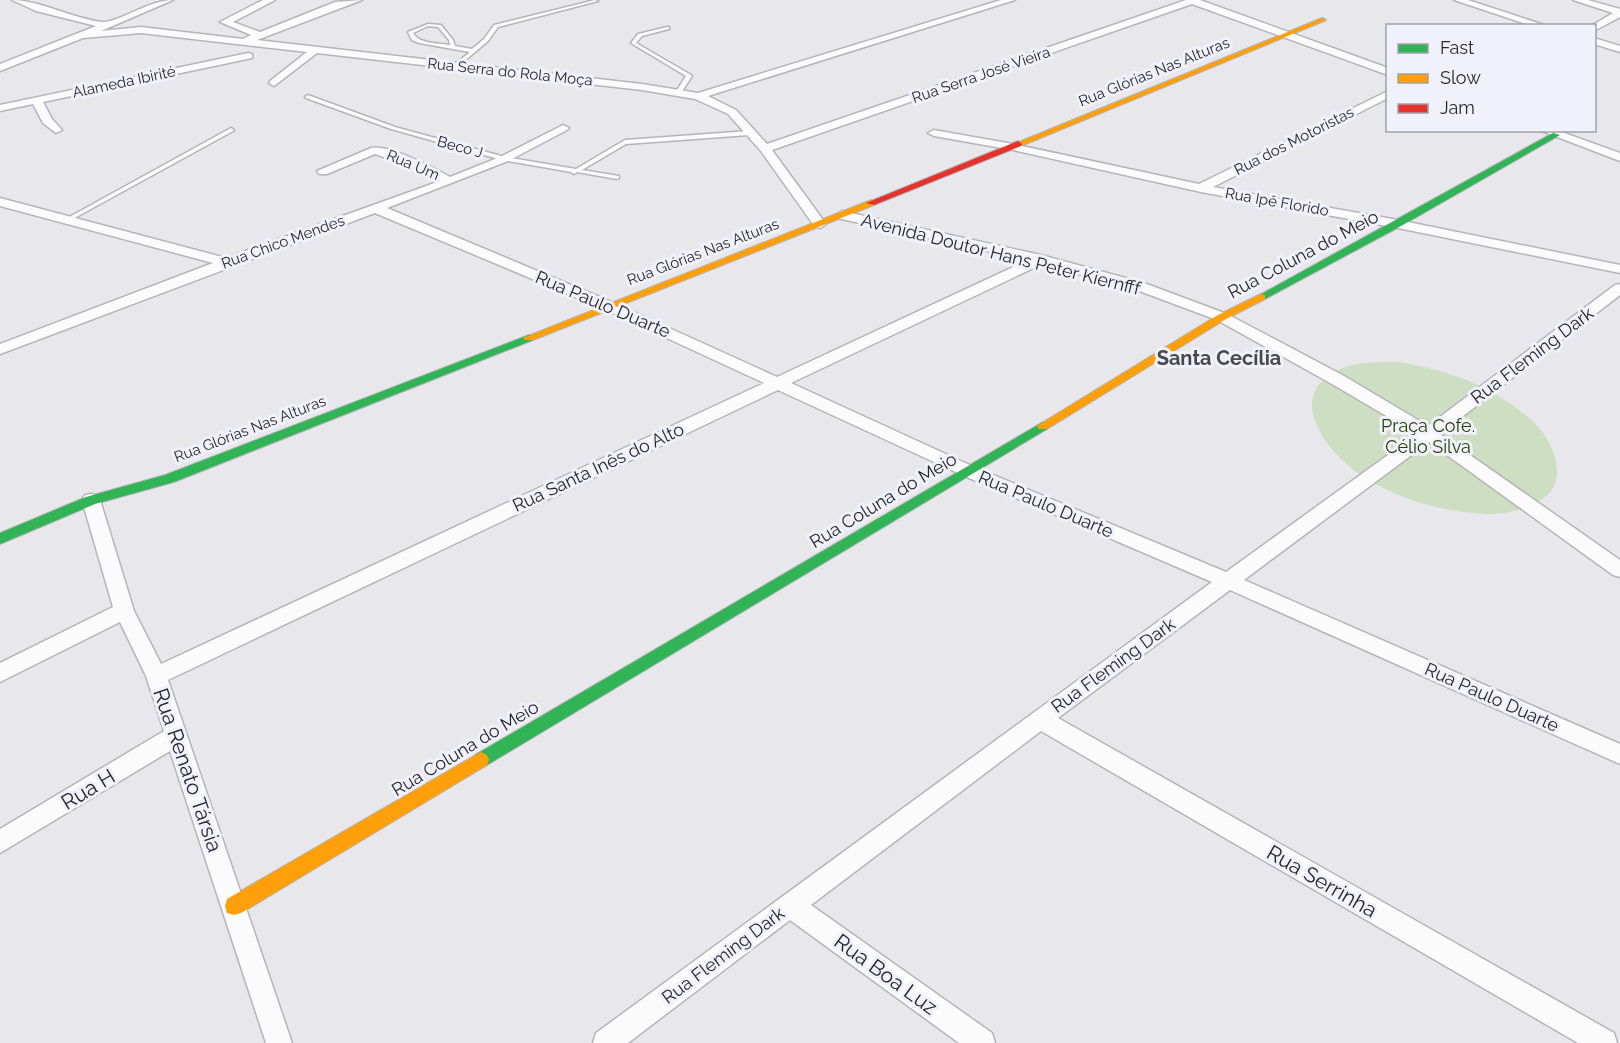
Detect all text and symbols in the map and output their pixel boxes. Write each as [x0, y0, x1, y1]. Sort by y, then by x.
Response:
legend [1386, 24, 1596, 132]
street label: Rua Glórias Nas Alturas [1076, 33, 1232, 111]
text: Fast [1440, 37, 1474, 58]
street label: Rua Serra José Vieira [910, 43, 1052, 107]
street label: Rua Serra do Rola Moça [427, 54, 593, 90]
street label: Alameda Ibirité [71, 62, 177, 102]
text: Slow [1440, 67, 1481, 88]
text: Jam [1440, 97, 1475, 118]
street label: Rua dos Motoristas [1231, 103, 1357, 179]
street label: Beco J [435, 132, 485, 162]
street label: Rua Um [384, 146, 442, 184]
street label: Rua Ipê Florido [1224, 184, 1330, 220]
street label: Rua Coluna do Meio [1224, 205, 1382, 303]
street label: Avenida Doutor Hans Peter Kiernfff [859, 209, 1144, 299]
street label: Rua Chico Mendes [219, 211, 347, 273]
street label: Rua Glórias Nas Alturas [625, 215, 781, 289]
street label: Rua Paulo Duarte [532, 266, 674, 342]
street label: Rua Fleming Dark [1467, 302, 1598, 408]
district label: Santa Cecília [1157, 346, 1281, 370]
street label: Rua Glórias Nas Alturas [172, 392, 328, 466]
park label: Praça Cofe. Célio Silva [1381, 415, 1475, 457]
street label: Rua Santa Inês do Alto [509, 418, 687, 516]
street label: Rua Coluna do Meio [806, 448, 960, 552]
street label: Rua Paulo Duarte [975, 466, 1117, 542]
street label: Rua Fleming Dark [1047, 613, 1179, 717]
street label: Rua Paulo Duarte [1422, 658, 1563, 736]
street label: Rua Renato Társia [148, 685, 228, 855]
street label: Rua Coluna do Meio [388, 696, 542, 800]
street label: Rua H [57, 763, 119, 815]
street label: Rua Serrinha [1262, 839, 1382, 923]
street label: Rua Fleming Dark [658, 902, 789, 1008]
street label: Rua Boa Luz [830, 928, 942, 1020]

